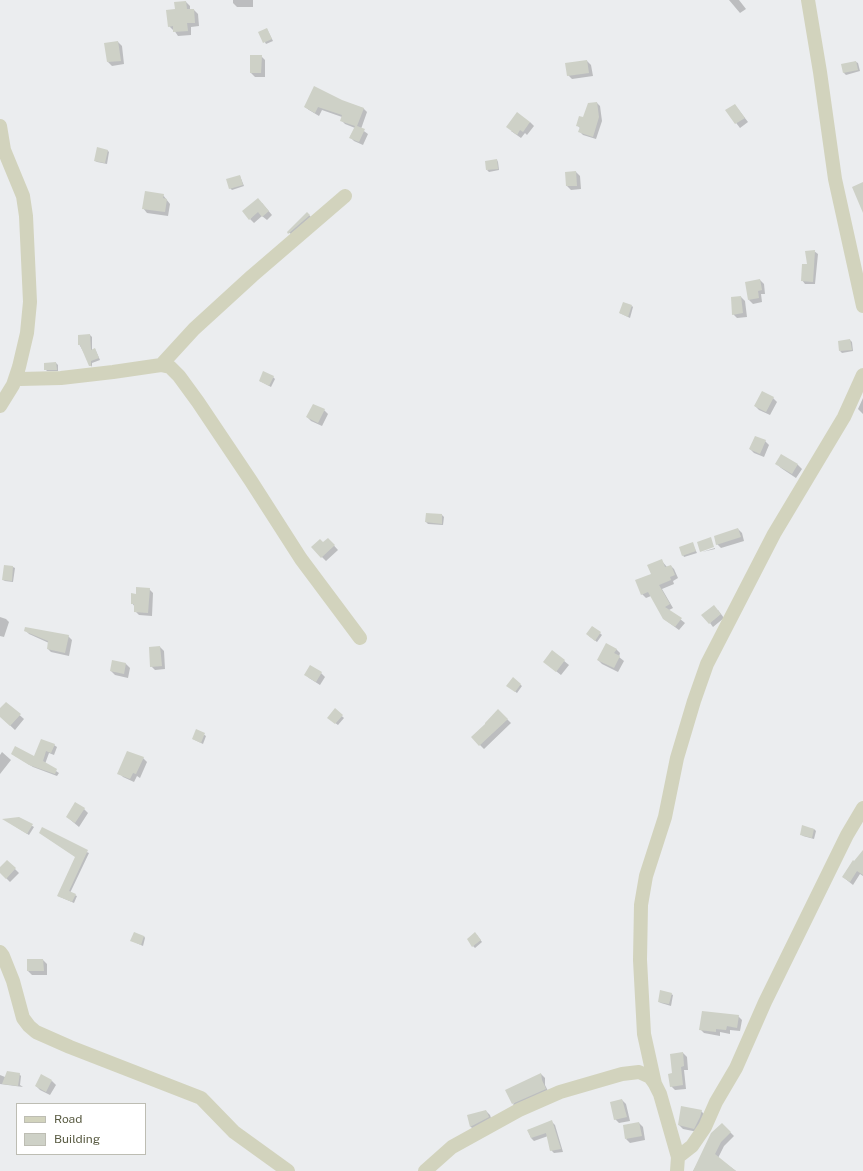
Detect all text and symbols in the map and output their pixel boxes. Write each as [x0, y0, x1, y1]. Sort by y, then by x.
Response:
legend [16, 1103, 146, 1155]
text: Road [54, 1112, 82, 1126]
text: Building [54, 1132, 100, 1146]

